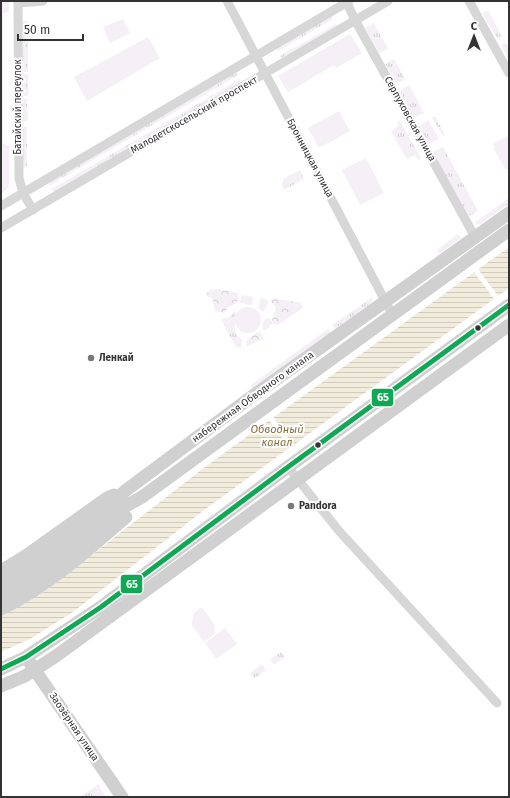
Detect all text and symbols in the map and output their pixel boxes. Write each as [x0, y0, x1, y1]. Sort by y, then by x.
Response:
scale bar [18, 16, 83, 42]
north arrow [454, 16, 494, 56]
text: С [471, 20, 478, 33]
text: 50 m [24, 23, 50, 37]
street label: Батайский переулок [12, 58, 24, 155]
street label: Малодетскосельский проспект [128, 73, 260, 156]
street label: Серпуховская улица [382, 75, 438, 163]
street label: Бронницкая улица [284, 116, 336, 200]
unlabelled marker [473, 323, 483, 333]
street label: набережная Обводного канала [190, 349, 316, 445]
place label: Ленкай [99, 352, 134, 364]
marker: Ленкай [86, 353, 96, 363]
line badge: 65 [371, 388, 394, 407]
text: 65 [377, 391, 389, 404]
water label: Обводный канал [250, 423, 304, 449]
unlabelled marker [313, 440, 323, 450]
place label: Pandora [299, 500, 337, 512]
marker: Pandora [286, 501, 296, 511]
line badge: 65 [120, 574, 143, 594]
text: 65 [126, 578, 138, 591]
street label: Заозёрная улица [47, 690, 102, 764]

